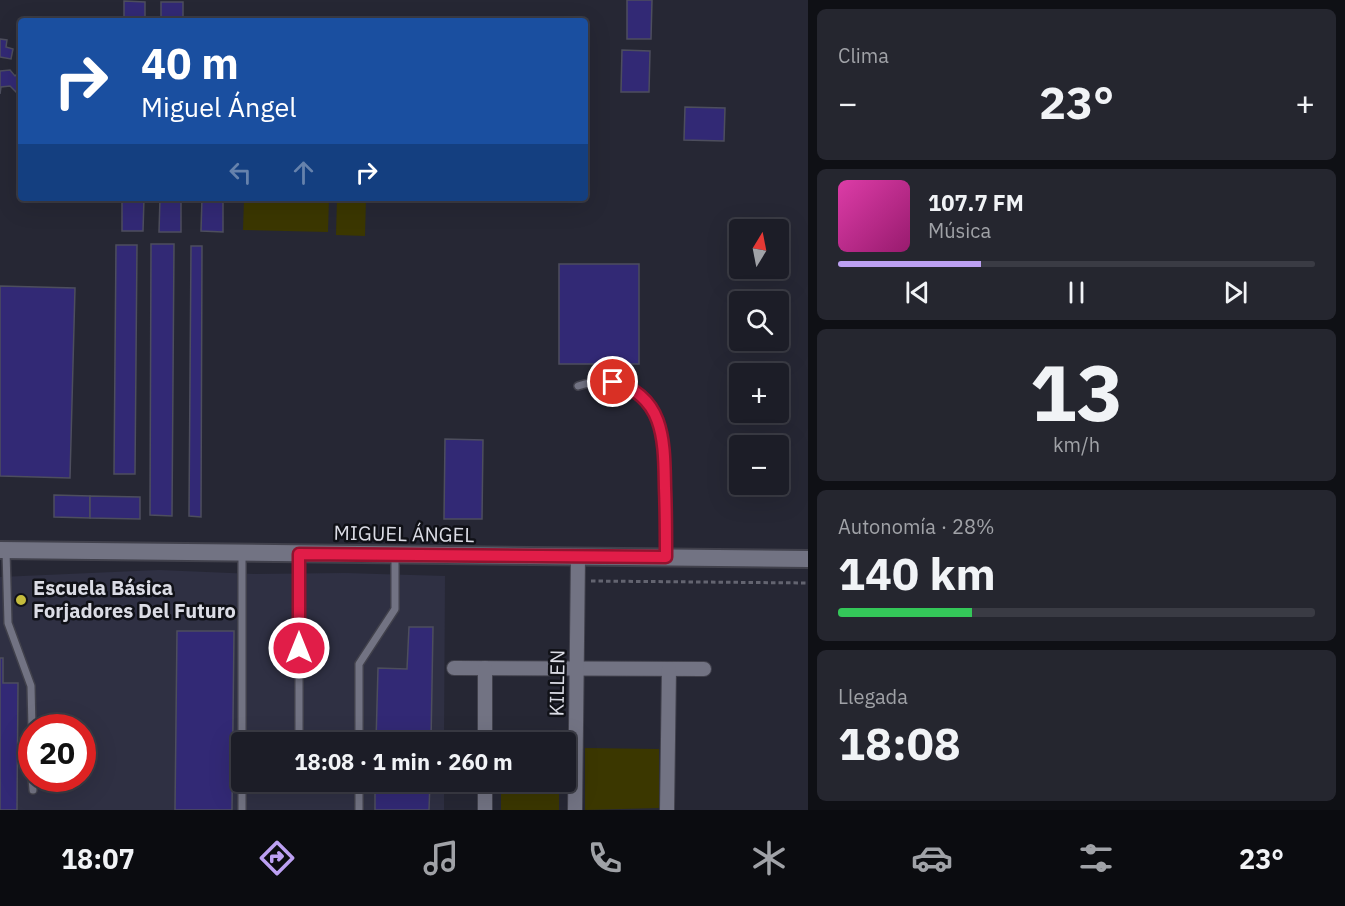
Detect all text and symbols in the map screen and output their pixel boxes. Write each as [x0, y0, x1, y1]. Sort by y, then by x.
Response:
text: 40 m [141, 36, 239, 91]
icon: right [42, 42, 120, 120]
text: Clima [838, 42, 889, 69]
text: 23° [1039, 73, 1114, 131]
text: − [838, 81, 858, 124]
text: + [1295, 81, 1315, 124]
text: Miguel Ángel [141, 89, 297, 124]
icon: left [224, 156, 257, 189]
icon: ahead [287, 156, 320, 189]
icon: right [350, 156, 383, 189]
text: 107.7 FM [928, 188, 1024, 217]
text: Música [928, 217, 991, 244]
north arrow [729, 219, 789, 279]
map controls [729, 219, 789, 495]
icon: previous [901, 276, 934, 309]
icon: pause [1060, 276, 1093, 309]
icon: next [1219, 276, 1252, 309]
button: search [729, 291, 789, 351]
text: 13 [1030, 341, 1123, 442]
pin [587, 356, 638, 407]
button: + [729, 363, 789, 423]
icon: arrive [596, 365, 629, 398]
text: km/h [1053, 431, 1100, 458]
button: − [729, 435, 789, 495]
text: Autonomía · 28% [838, 513, 995, 540]
street label: MIGUEL ÁNGEL [333, 519, 475, 548]
text: 140 km [838, 544, 996, 602]
place label: Escuela Básica Forjadores Del Futuro [33, 574, 236, 624]
marker: Escuela Básica Forjadores Del Futuro [14, 593, 28, 607]
position arrow [267, 616, 331, 680]
street label: KILLEN [542, 649, 571, 716]
text: Llegada [838, 683, 908, 710]
speed limit sign: 20 [18, 714, 96, 792]
text: 18:08 [838, 714, 961, 772]
text: 18:08 · 1 min · 260 m [294, 747, 513, 776]
icon: directions [256, 837, 298, 879]
icon: music [420, 837, 462, 879]
icon: phone [584, 837, 626, 879]
icon: climate [748, 837, 790, 879]
icon: car [911, 837, 953, 879]
icon: filters [1075, 837, 1117, 879]
text: 18:07 [61, 841, 135, 876]
text: 23° [1239, 841, 1284, 876]

